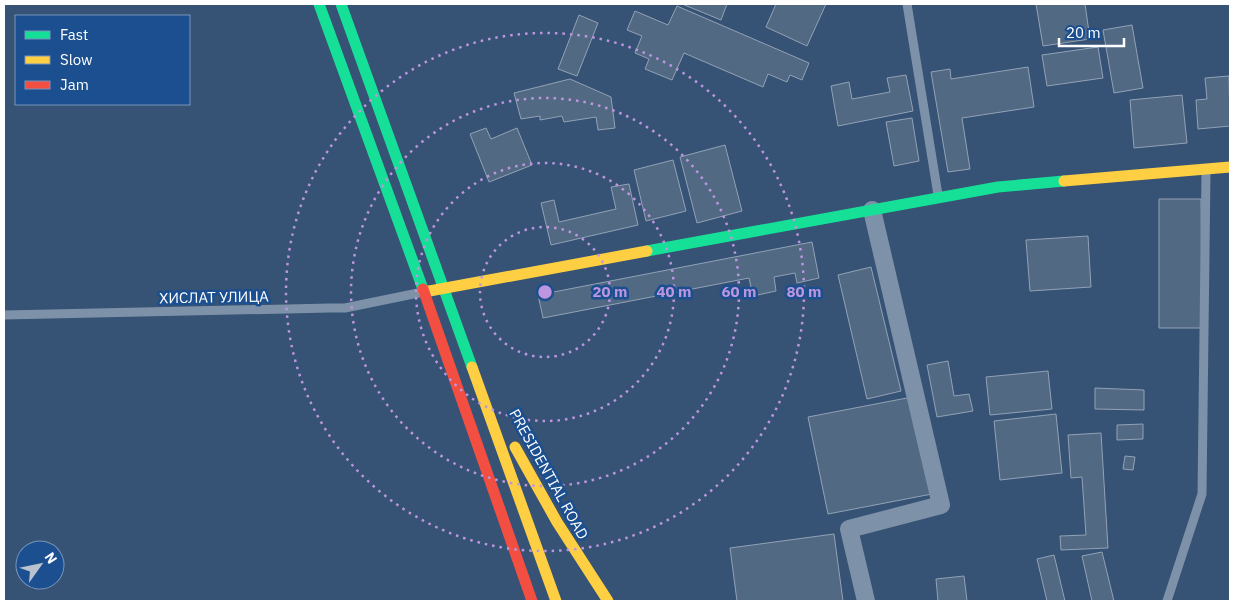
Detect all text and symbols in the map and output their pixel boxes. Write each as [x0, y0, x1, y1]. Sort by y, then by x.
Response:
legend [15, 15, 190, 105]
scale bar [1059, 15, 1124, 47]
text: 20 m [1066, 23, 1101, 42]
text: Fast [60, 25, 88, 44]
text: Slow [60, 50, 93, 69]
text: Jam [60, 75, 89, 94]
text: 20 m [593, 282, 627, 301]
text: 40 m [657, 282, 691, 301]
text: 60 m [722, 282, 756, 301]
text: 80 m [787, 282, 821, 301]
centre of rings [536, 283, 554, 301]
street label: ХИСЛАТ УЛИЦА [159, 287, 269, 307]
street label: PRESIDENTIAL ROAD [505, 405, 593, 543]
north arrow [15, 540, 65, 590]
text: N [41, 549, 61, 567]

